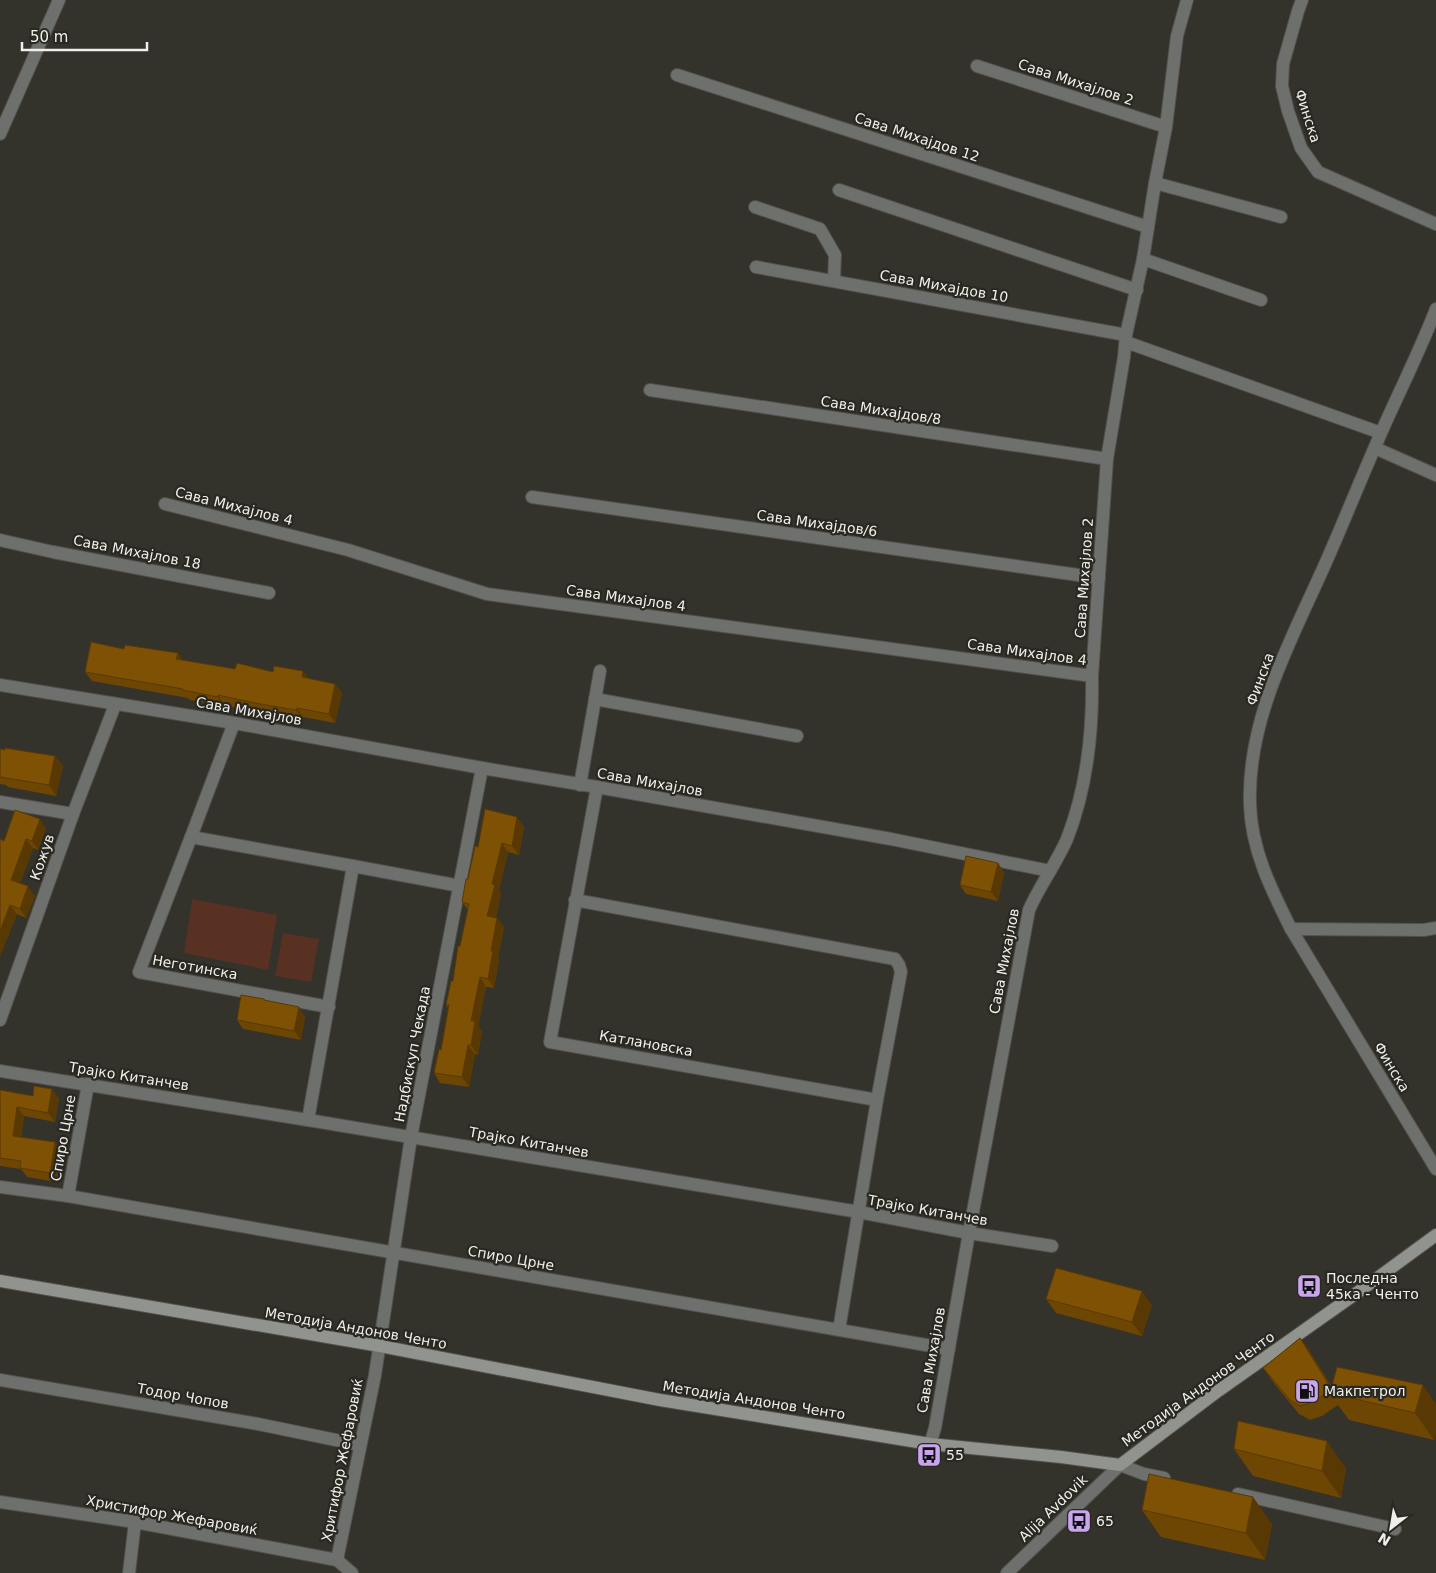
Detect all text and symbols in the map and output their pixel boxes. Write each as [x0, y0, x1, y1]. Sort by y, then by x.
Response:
scale bar [22, 20, 148, 52]
text: 50 m [30, 28, 68, 46]
street label: Сава Михајлов 2 [1016, 56, 1136, 108]
street label: Финска [1292, 87, 1324, 145]
street label: Сава Михајдов 12 [853, 109, 981, 165]
street label: Сава Михајдов 10 [878, 267, 1010, 305]
street label: Сава Михајдов/8 [820, 393, 942, 427]
street label: Сава Михајлов 4 [174, 484, 295, 528]
street label: Сава Михајдов/6 [756, 507, 878, 539]
street label: Сава Михајлов 2 [1072, 517, 1096, 639]
street label: Сава Михајлов 18 [72, 532, 202, 572]
street label: Сава Михајлов 4 [565, 582, 687, 614]
street label: Сава Михајлов 4 [966, 636, 1088, 668]
street label: Финска [1243, 650, 1277, 708]
street label: Сава Михајлов [195, 694, 303, 728]
street label: Сава Михајлов [596, 765, 704, 799]
street label: Кожув [27, 832, 57, 882]
street label: Сава Михајлов [986, 907, 1022, 1015]
street label: Неготинска [151, 952, 239, 982]
street label: Надбискуп Чекада [391, 985, 433, 1123]
street label: Катлановска [598, 1027, 694, 1059]
street label: Финска [1371, 1039, 1413, 1095]
street label: Трајко Китанчев [67, 1058, 190, 1093]
street label: Спиро Црне [48, 1094, 78, 1182]
street label: Трајко Китанчев [467, 1123, 590, 1160]
street label: Трајко Китанчев [866, 1191, 989, 1228]
street label: Спиро Црне [467, 1243, 555, 1273]
place label: Последна 45ка - Ченто [1326, 1270, 1419, 1302]
bus stop icon: Последна 45ка - Ченто [1296, 1273, 1322, 1299]
street label: Методија Андонов Ченто [264, 1304, 448, 1352]
street label: Сава Михајлов [914, 1306, 948, 1414]
street label: Методија Андонов Ченто [1119, 1328, 1277, 1450]
street label: Хритифор Жефаровиќ [318, 1377, 366, 1543]
street label: Методија Андонов Ченто [662, 1378, 846, 1422]
fuel station icon: Макпетрол [1294, 1378, 1320, 1404]
street label: Тодор Чопов [135, 1380, 230, 1412]
place label: Макпетрол [1324, 1383, 1405, 1399]
bus stop icon: 55 [916, 1442, 942, 1468]
place label: 55 [946, 1447, 964, 1463]
street label: Alija Avdovik [1015, 1471, 1091, 1545]
street label: Христифор Жефаровиќ [85, 1492, 259, 1538]
north arrow [1366, 1503, 1416, 1553]
bus stop icon: 65 [1066, 1508, 1092, 1534]
place label: 65 [1096, 1513, 1114, 1529]
text: N [1375, 1529, 1393, 1549]

